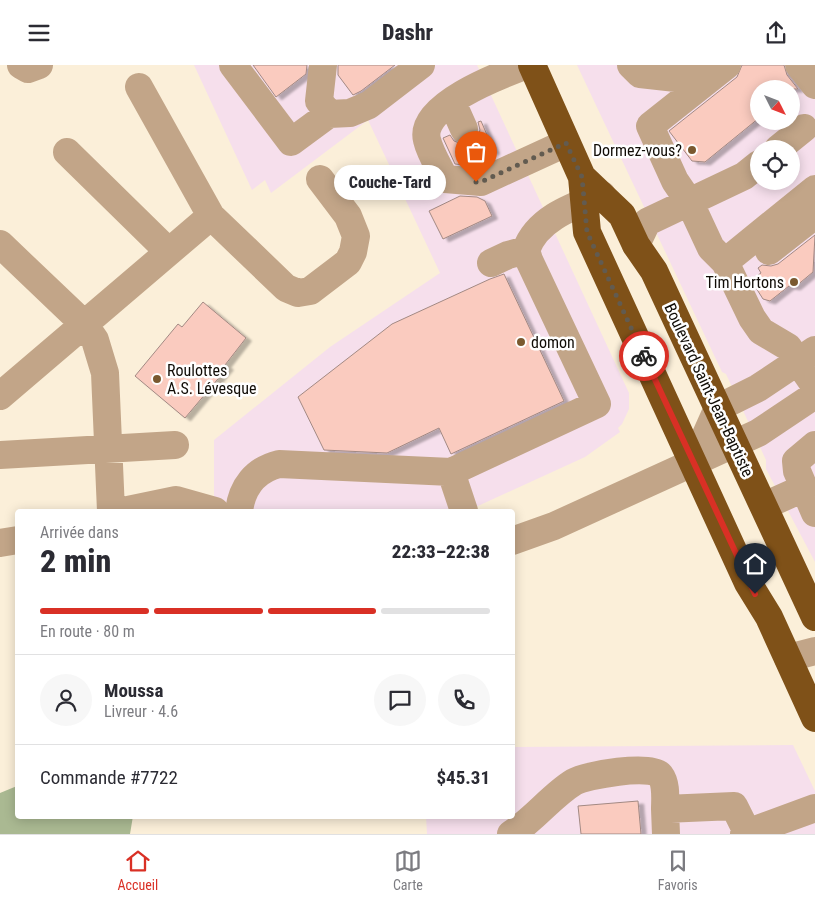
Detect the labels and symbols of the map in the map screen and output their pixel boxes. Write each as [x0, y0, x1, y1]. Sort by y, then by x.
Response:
north arrow [750, 80, 800, 130]
pin [455, 131, 497, 182]
place label: Dormez-vous? [593, 141, 682, 160]
marker: Dormez-vous? [686, 144, 698, 156]
callout: Couche-Tard [334, 165, 446, 199]
place label: Tim Hortons [705, 273, 784, 292]
marker: Tim Hortons [788, 276, 800, 288]
street label: Boulevard Saint-Jean-Baptiste [660, 300, 758, 480]
courier [619, 331, 669, 381]
place label: domon [531, 333, 575, 352]
marker: domon [515, 336, 527, 348]
place label: Roulottes A.S. Lévesque [167, 361, 256, 398]
marker: Roulottes A.S. Lévesque [151, 373, 163, 385]
pin [734, 543, 776, 594]

